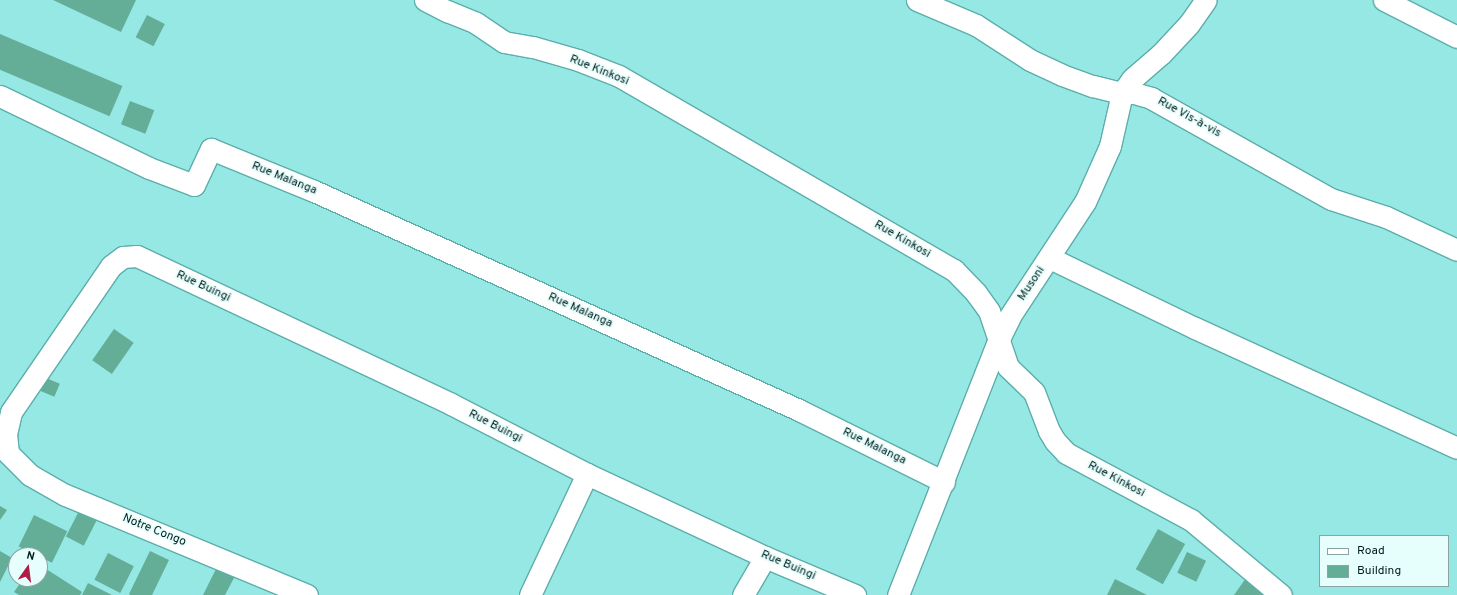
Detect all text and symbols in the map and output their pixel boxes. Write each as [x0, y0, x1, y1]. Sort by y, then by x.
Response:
street label: Rue Kinkosi [567, 53, 631, 89]
street label: Rue Vis-à-vis [1154, 94, 1224, 142]
street label: Rue Malanga [249, 159, 319, 199]
street label: Rue Kinkosi [871, 218, 933, 262]
street label: Musoni [1015, 264, 1049, 304]
street label: Rue Buingi [174, 268, 232, 306]
street label: Rue Malanga [546, 290, 614, 332]
street label: Rue Buingi [466, 407, 524, 447]
street label: Rue Malanga [840, 425, 908, 469]
street label: Rue Kinkosi [1085, 459, 1147, 501]
street label: Notre Congo [120, 512, 188, 550]
legend [1319, 535, 1449, 587]
text: Road [1357, 543, 1385, 559]
north arrow [8, 547, 48, 587]
street label: Rue Buingi [758, 548, 818, 584]
text: N [25, 549, 36, 564]
text: Building [1357, 563, 1401, 579]

